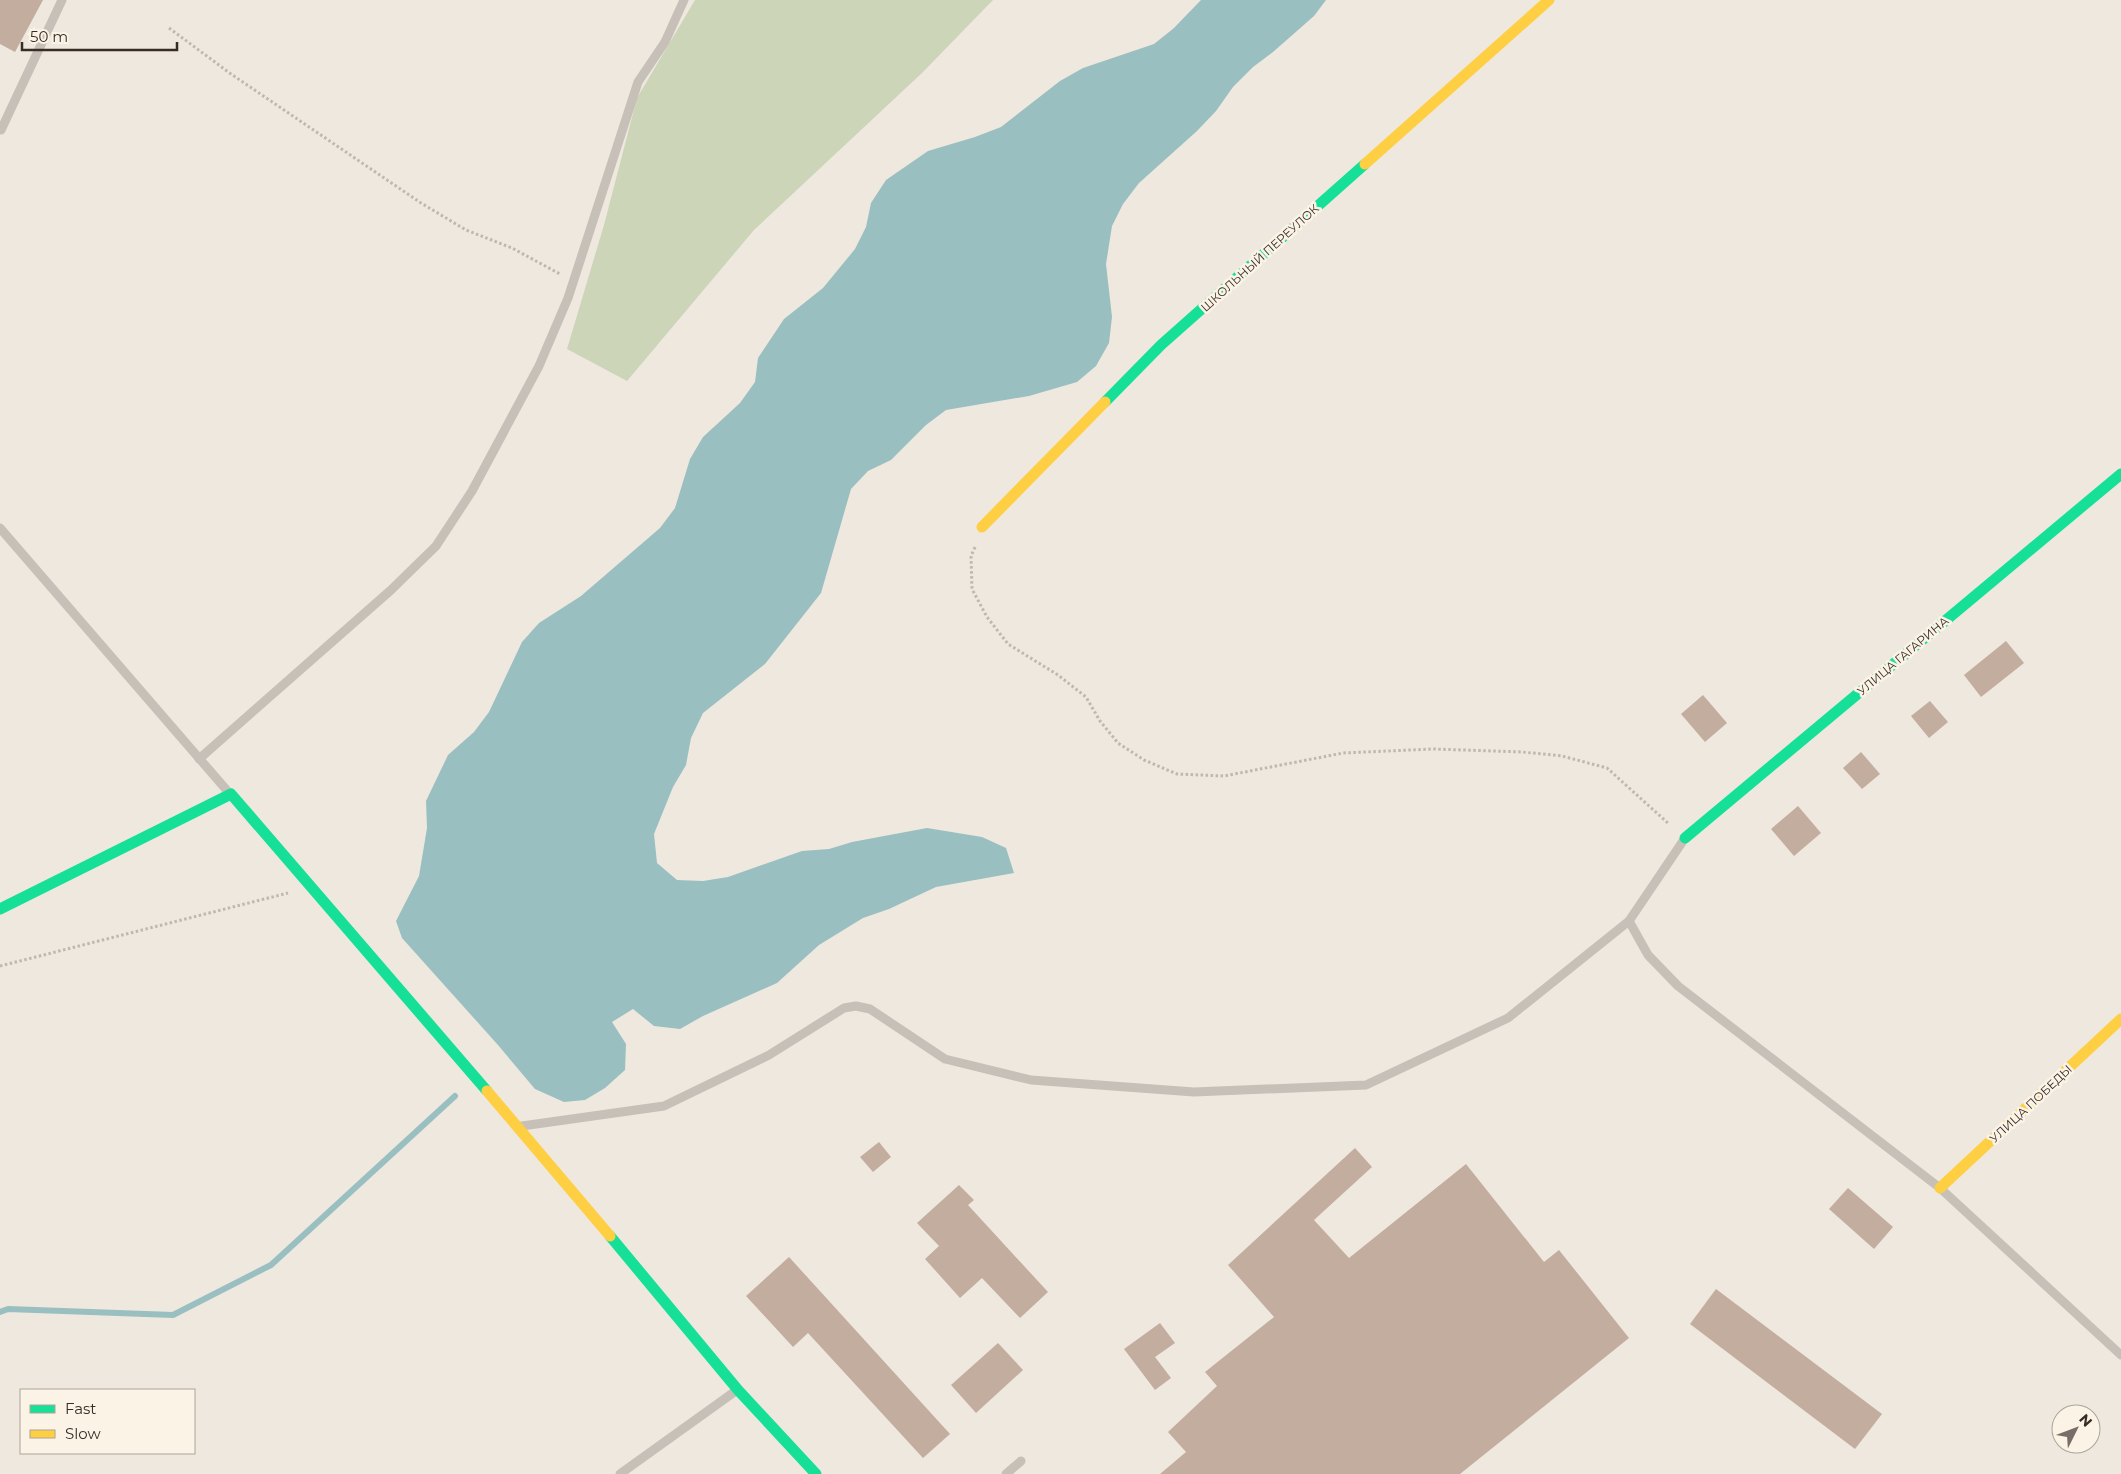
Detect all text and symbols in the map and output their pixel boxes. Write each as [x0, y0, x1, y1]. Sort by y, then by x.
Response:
scale bar [22, 20, 178, 52]
text: 50 m [30, 27, 68, 46]
street label: ШКОЛЬНЫЙ ПЕРЕУЛОК [1198, 200, 1322, 315]
street label: УЛИЦА ГАГАРИНА [1854, 613, 1951, 698]
street label: УЛИЦА ПОБЕДЫ [1986, 1062, 2075, 1146]
legend [20, 1389, 195, 1454]
text: Fast [65, 1399, 96, 1418]
north arrow [2051, 1404, 2101, 1454]
text: N [2075, 1410, 2096, 1431]
text: Slow [65, 1424, 101, 1443]

